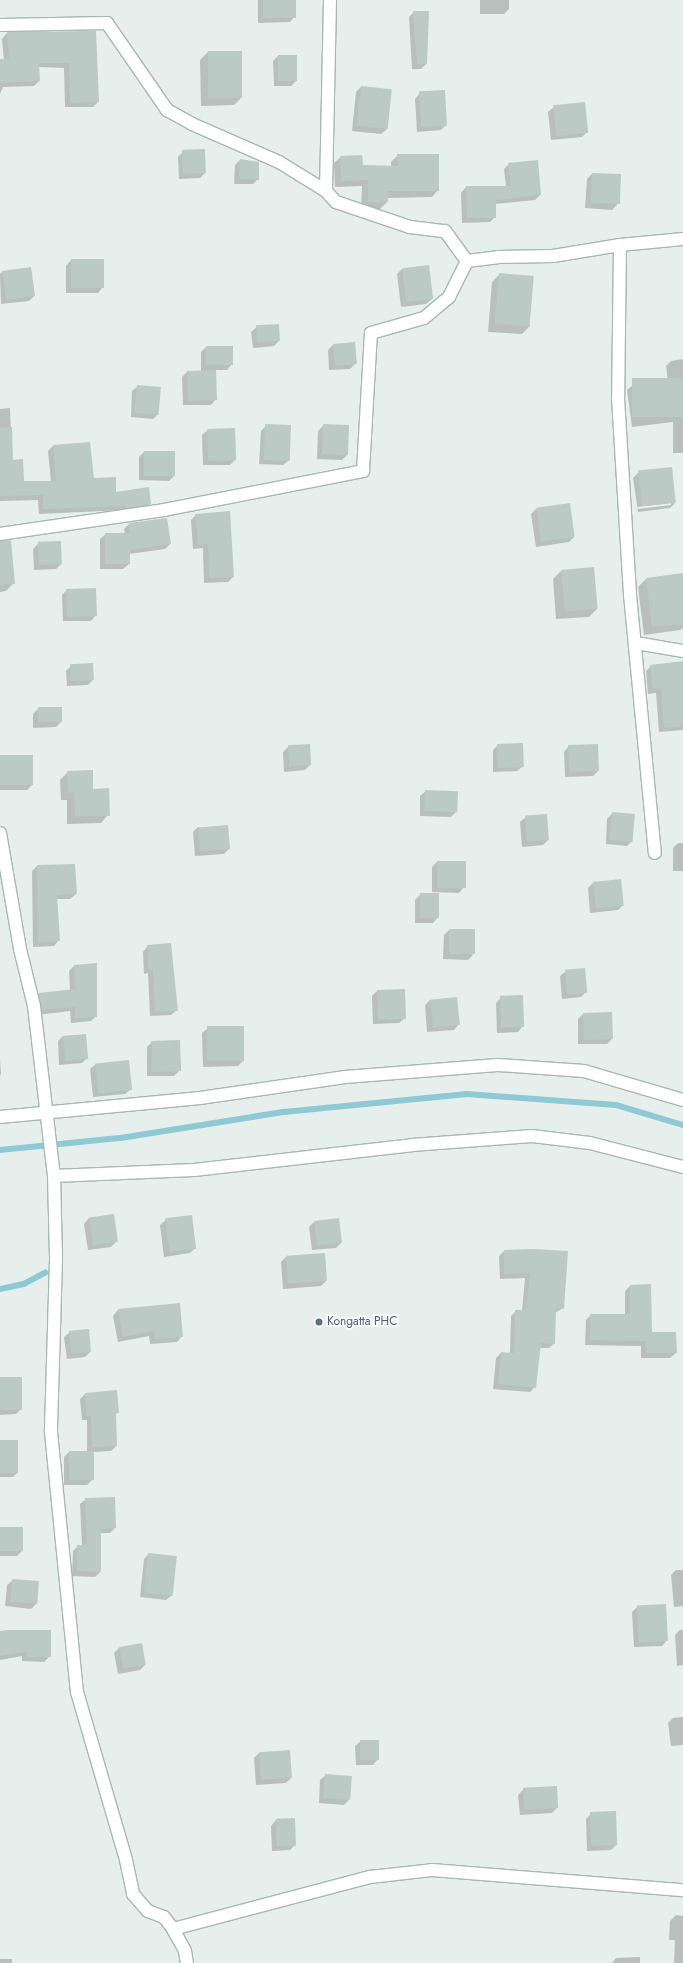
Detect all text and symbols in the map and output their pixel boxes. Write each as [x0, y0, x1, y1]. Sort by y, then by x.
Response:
place label: Kongatta PHC [327, 1315, 397, 1329]
marker: Kongatta PHC [314, 1317, 324, 1327]

